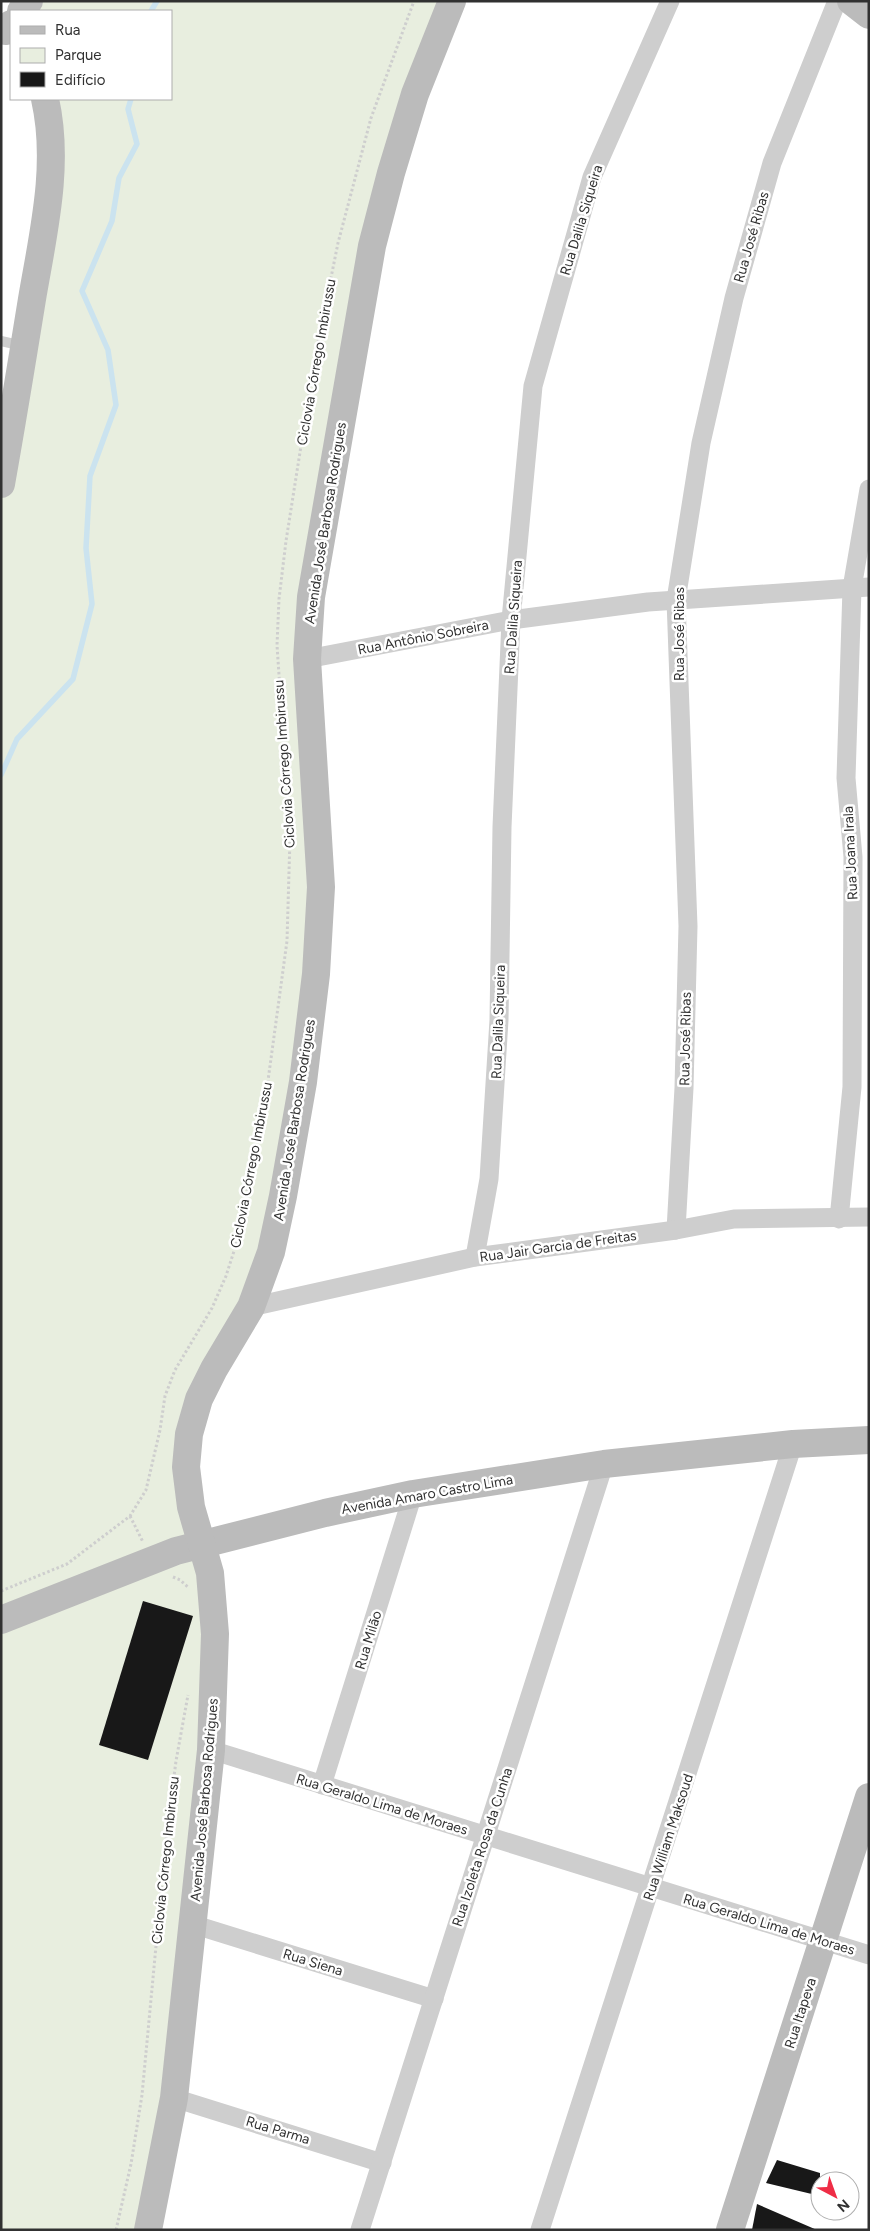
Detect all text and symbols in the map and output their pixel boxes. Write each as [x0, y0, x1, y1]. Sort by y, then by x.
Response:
legend [10, 10, 172, 100]
text: Rua [55, 21, 80, 39]
text: Parque [55, 46, 102, 64]
text: Edifício [55, 71, 106, 89]
street label: Rua Dalila Siqueira [557, 163, 606, 277]
street label: Rua José Ribas [730, 190, 773, 285]
street label: Ciclovia Córrego Imbirussu [293, 278, 340, 447]
street label: Avenida José Barbosa Rodrigues [301, 421, 350, 625]
street label: Rua Dalila Siqueira [501, 559, 526, 675]
street label: Rua José Ribas [671, 587, 688, 681]
street label: Rua Antônio Sobreira [356, 616, 490, 659]
street label: Ciclovia Córrego Imbirussu [270, 679, 299, 849]
street label: Rua Joana Irala [840, 806, 861, 900]
street label: Rua Dalila Siqueira [488, 965, 509, 1080]
street label: Rua José Ribas [676, 992, 695, 1086]
street label: Avenida José Barbosa Rodrigues [270, 1018, 319, 1222]
street label: Ciclovia Córrego Imbirussu [227, 1081, 276, 1250]
street label: Rua Jair Garcia de Freitas [479, 1227, 638, 1266]
street label: Avenida Amaro Castro Lima [340, 1471, 514, 1518]
street label: Rua Milão [351, 1609, 385, 1672]
street label: Avenida José Barbosa Rodrigues [187, 1698, 222, 1902]
street label: Rua Izoleta Rosa da Cunha [449, 1766, 516, 1929]
street label: Rua Geraldo Lima de Moraes [294, 1770, 470, 1839]
street label: Rua William Maksoud [640, 1772, 697, 1903]
street label: Ciclovia Córrego Imbirussu [148, 1775, 183, 1945]
street label: Rua Geraldo Lima de Moraes [681, 1890, 857, 1959]
street label: Rua Siena [281, 1945, 345, 1980]
street label: Rua Itapeva [781, 1976, 820, 2051]
street label: Rua Parma [244, 2113, 312, 2148]
north arrow [810, 2171, 860, 2221]
text: N [834, 2195, 853, 2215]

